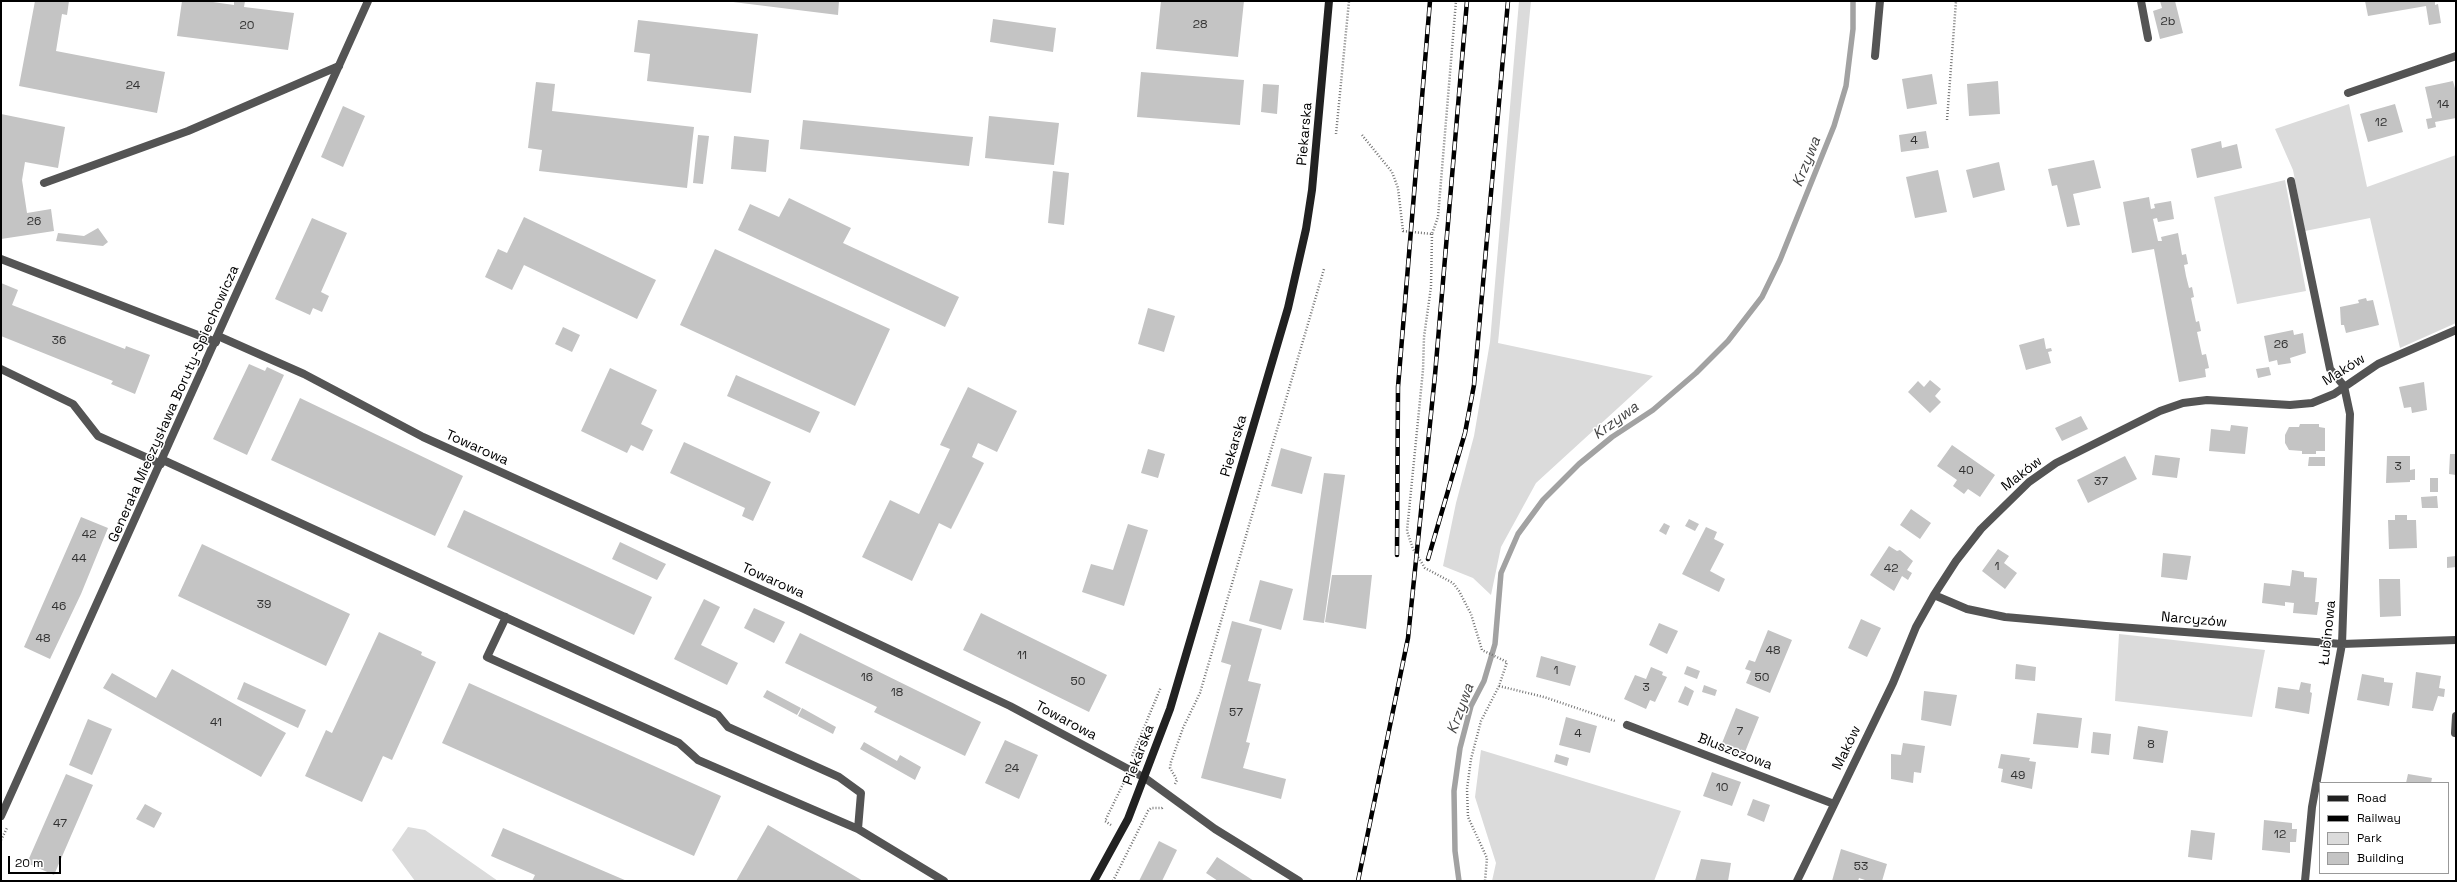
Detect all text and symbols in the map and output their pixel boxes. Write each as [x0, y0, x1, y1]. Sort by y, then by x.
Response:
house number: 2b [2161, 15, 2175, 29]
house number: 28 [1193, 18, 1207, 32]
house number: 20 [240, 19, 254, 33]
house number: 24 [126, 79, 140, 93]
house number: 14 [2437, 98, 2449, 112]
street label: Piekarska [1294, 102, 1316, 166]
house number: 12 [2375, 116, 2387, 130]
water label: Krzywa [1789, 134, 1825, 190]
house number: 4 [1910, 134, 1918, 148]
house number: 26 [27, 215, 41, 229]
street label: Generała Mieczysława Boruty-Spiechowicza [105, 263, 243, 545]
house number: 36 [52, 334, 66, 348]
house number: 26 [2274, 338, 2288, 352]
street label: Maków [2320, 350, 2368, 390]
water label: Krzywa [1590, 398, 1642, 444]
street label: Piekarska [1217, 413, 1251, 479]
street label: Towarowa [443, 427, 511, 469]
street label: Maków [1998, 453, 2046, 495]
house number: 3 [2394, 460, 2402, 474]
house number: 40 [1958, 464, 1974, 478]
house number: 37 [2094, 475, 2108, 489]
house number: 42 [82, 528, 96, 542]
house number: 44 [72, 552, 86, 566]
street label: Towarowa [739, 560, 807, 602]
house number: 1 [1994, 560, 2000, 574]
house number: 42 [1884, 562, 1898, 576]
house number: 39 [257, 598, 271, 612]
house number: 46 [52, 600, 66, 614]
street label: Łubinowa [2316, 600, 2340, 666]
street label: Narcyzów [2160, 609, 2228, 631]
house number: 48 [36, 632, 50, 646]
house number: 48 [1766, 644, 1780, 658]
house number: 11 [1017, 649, 1027, 663]
house number: 1 [1553, 664, 1559, 678]
house number: 16 [861, 671, 873, 685]
house number: 50 [1755, 671, 1769, 685]
house number: 50 [1071, 675, 1085, 689]
water label: Krzywa [1444, 681, 1478, 737]
house number: 3 [1642, 681, 1650, 695]
house number: 18 [891, 686, 903, 700]
street label: Towarowa [1032, 698, 1100, 744]
house number: 57 [1229, 706, 1243, 720]
house number: 41 [210, 716, 222, 730]
street label: Piekarska [1120, 722, 1158, 788]
street label: Maków [1829, 723, 1865, 773]
house number: 7 [1737, 725, 1743, 739]
house number: 4 [1574, 727, 1582, 741]
street label: Bluszczowa [1695, 730, 1775, 774]
house number: 8 [2147, 738, 2155, 752]
house number: 24 [1005, 762, 1019, 776]
house number: 49 [2011, 769, 2025, 783]
house number: 10 [1716, 781, 1728, 795]
legend [2319, 782, 2449, 874]
text: Road [2357, 790, 2386, 806]
text: Railway [2357, 810, 2401, 826]
house number: 47 [53, 817, 67, 831]
house number: 12 [2274, 828, 2286, 842]
text: Park [2357, 830, 2382, 846]
scale bar [10, 848, 63, 874]
text: Building [2357, 850, 2404, 866]
text: 20 m [15, 855, 43, 871]
house number: 53 [1854, 860, 1868, 874]

